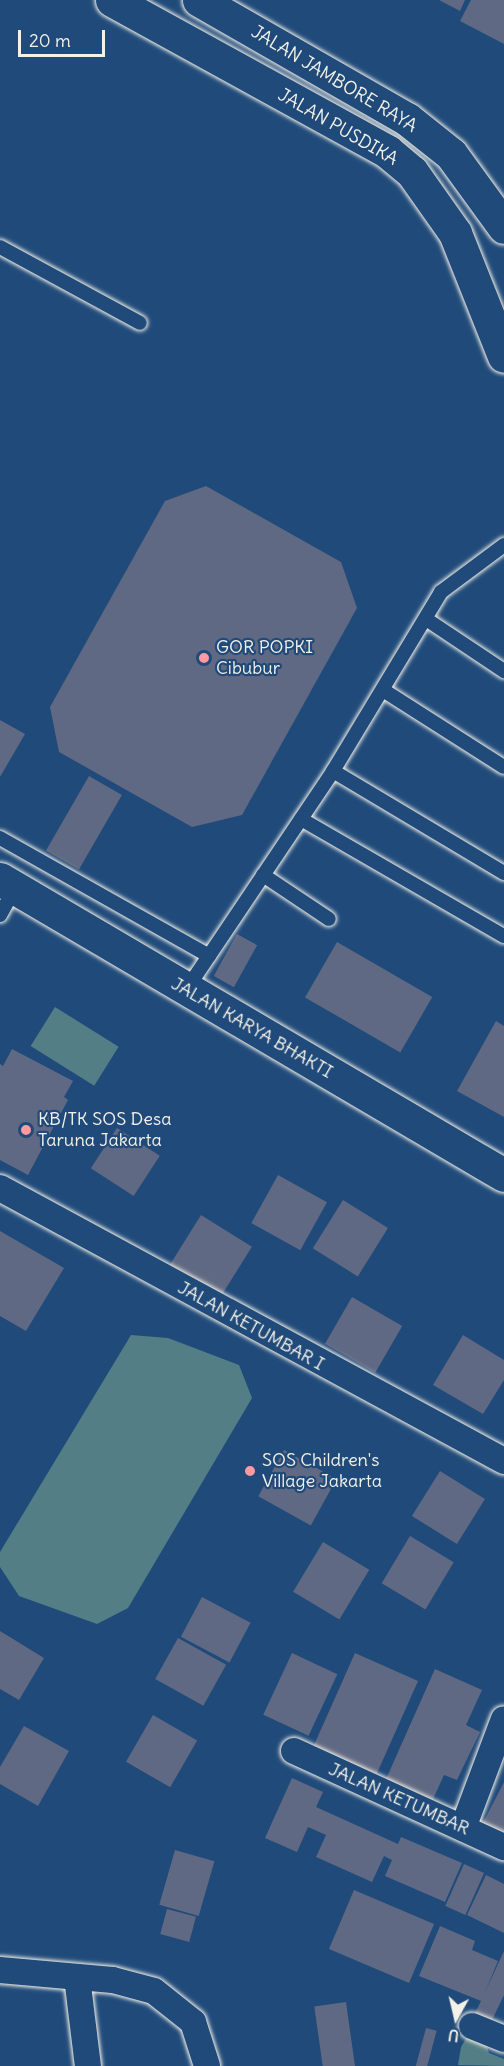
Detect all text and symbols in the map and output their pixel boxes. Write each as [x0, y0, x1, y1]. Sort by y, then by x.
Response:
scale bar [21, 18, 108, 56]
street label: JALAN JAMBORE RAYA [247, 21, 421, 137]
text: 20 m [29, 29, 71, 52]
street label: JALAN PUSDIKA [274, 84, 402, 170]
place label: GOR POPKI Cibubur [216, 637, 313, 680]
marker: GOR POPKI Cibubur [197, 651, 211, 665]
street label: JALAN KARYA BHAKTI [168, 973, 336, 1083]
place label: KB/TK SOS Desa Taruna Jakarta [38, 1109, 171, 1152]
marker: KB/TK SOS Desa Taruna Jakarta [19, 1123, 33, 1137]
street label: JALAN KETUMBAR I [174, 1277, 328, 1375]
place label: SOS Children's Village Jakarta [262, 1450, 382, 1492]
marker: SOS Children's Village Jakarta [243, 1464, 257, 1478]
street label: JALAN KETUMBAR [325, 1758, 473, 1840]
north arrow [426, 1988, 486, 2048]
text: U [447, 2025, 460, 2046]

